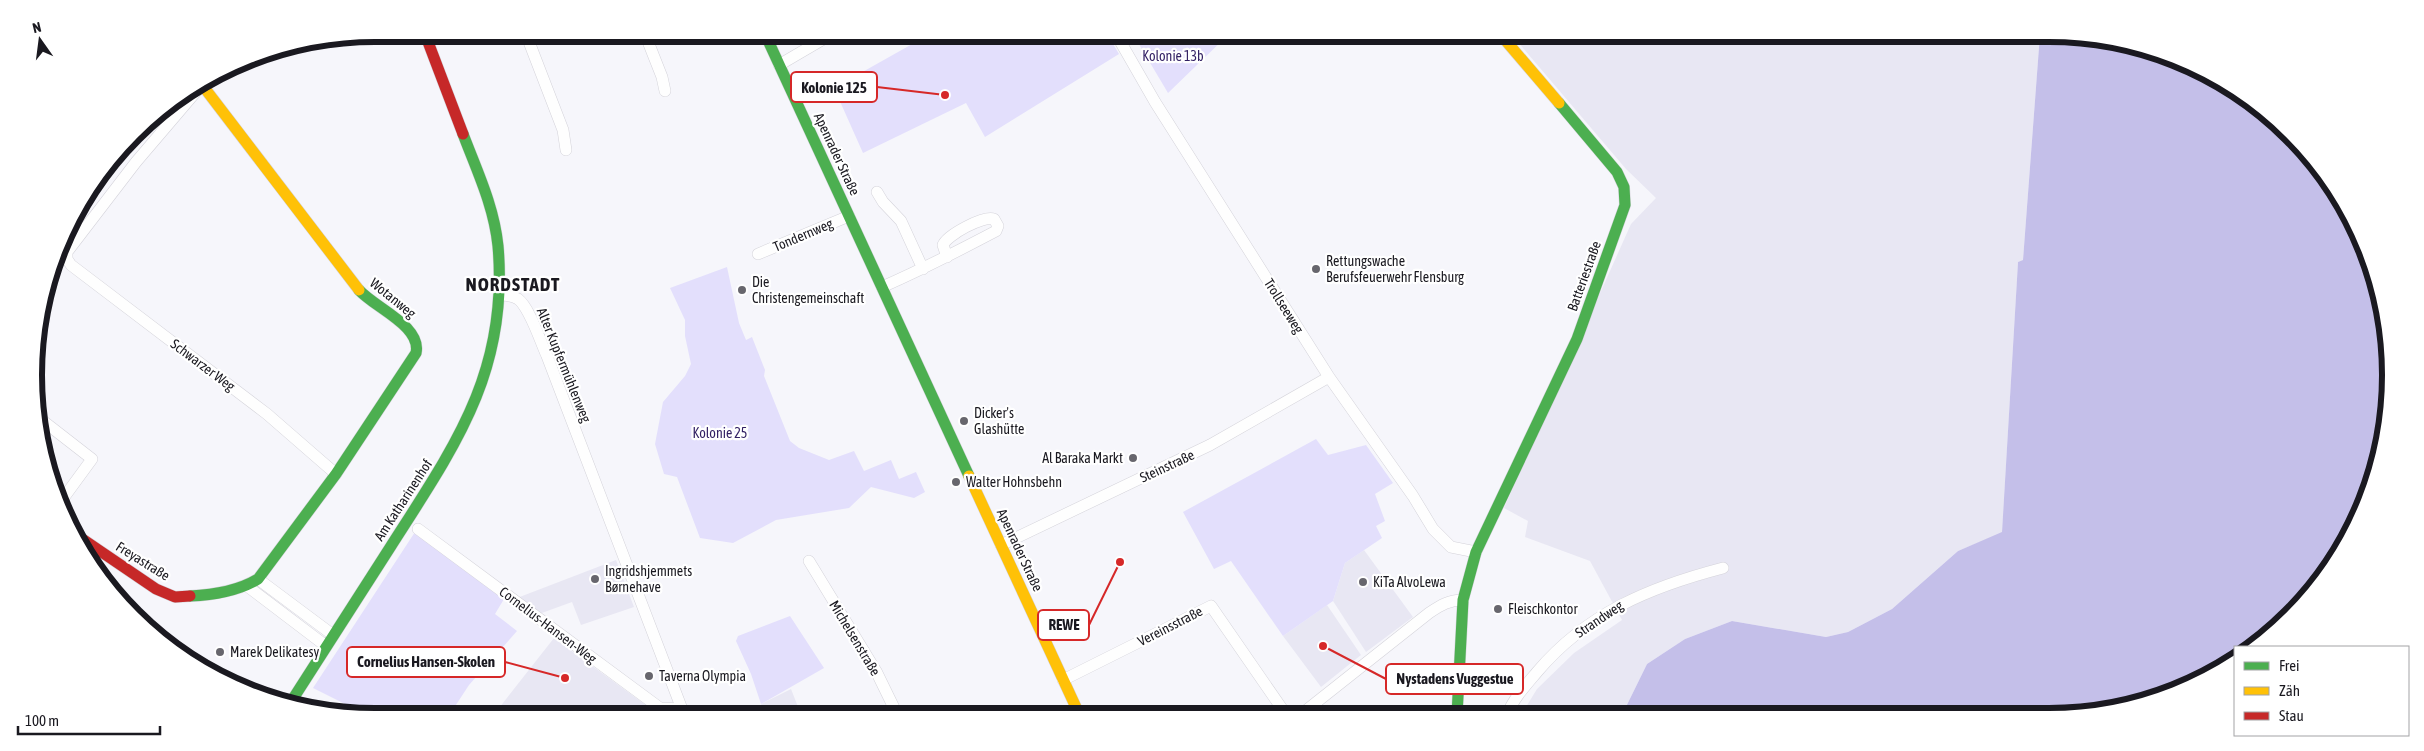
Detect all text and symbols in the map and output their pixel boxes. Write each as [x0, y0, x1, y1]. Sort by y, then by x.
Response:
north arrow [15, 15, 65, 65]
text: N [31, 19, 43, 36]
park label: Kolonie 13b [1142, 48, 1204, 64]
callout: Kolonie 125 [791, 72, 877, 102]
text: Kolonie 125 [801, 79, 867, 96]
street label: Apenrader Straße [811, 110, 863, 198]
street label: Tondernweg [771, 215, 835, 255]
street label: Batteriestraße [1564, 239, 1604, 313]
place label: Rettungswache Berufsfeuerwehr Flensburg [1326, 253, 1464, 285]
marker: Rettungswache Berufsfeuerwehr Flensburg [1310, 263, 1322, 275]
district label: NORDSTADT [466, 273, 560, 295]
place label: Die Christengemeinschaft [752, 274, 864, 306]
street label: Wotanweg [367, 275, 419, 321]
street label: Trollseeweg [1261, 276, 1307, 336]
marker: Die Christengemeinschaft [736, 284, 748, 296]
street label: Alter Kupfermühlenweg [534, 305, 594, 425]
street label: Schwarzer Weg [168, 336, 238, 394]
place label: Dicker's Glashütte [974, 405, 1024, 437]
marker: Dicker's Glashütte [958, 415, 970, 427]
park label: Kolonie 25 [693, 425, 747, 441]
street label: Steinstraße [1137, 446, 1197, 486]
place label: Al Baraka Markt [1042, 450, 1123, 466]
marker: Al Baraka Markt [1127, 452, 1139, 464]
street label: Am Katharinenhof [371, 456, 435, 544]
place label: Walter Hohnsbehn [966, 474, 1062, 490]
marker: Walter Hohnsbehn [950, 476, 962, 488]
street label: Apenrader Straße [994, 506, 1046, 594]
street label: Freyastraße [113, 538, 173, 584]
place label: Ingridshjemmets Børnehave [605, 563, 692, 595]
marker: Ingridshjemmets Børnehave [589, 573, 601, 585]
place label: KiTa AlvoLewa [1373, 574, 1446, 590]
marker: KiTa AlvoLewa [1357, 576, 1369, 588]
street label: Cornelius-Hansen-Weg [496, 583, 600, 667]
street label: Michelsenstraße [826, 597, 884, 679]
street label: Strandweg [1572, 597, 1626, 641]
place label: Fleischkontor [1508, 601, 1578, 617]
street label: Vereinsstraße [1135, 603, 1205, 649]
marker: Fleischkontor [1492, 603, 1504, 615]
callout: REWE [1038, 610, 1089, 640]
text: REWE [1048, 616, 1080, 633]
place label: Marek Delikatesy [230, 644, 319, 660]
marker: Marek Delikatesy [214, 646, 226, 658]
legend [2234, 646, 2409, 736]
callout: Cornelius Hansen-Skolen [347, 647, 505, 677]
text: Cornelius Hansen-Skolen [357, 653, 495, 670]
text: Frei [2279, 657, 2299, 674]
callout: Nystadens Vuggestue [1386, 664, 1523, 694]
place label: Taverna Olympia [659, 668, 746, 684]
marker: Taverna Olympia [643, 670, 655, 682]
text: Nystadens Vuggestue [1396, 670, 1514, 687]
text: Zäh [2279, 682, 2300, 699]
scale bar [18, 704, 160, 736]
text: Stau [2279, 707, 2304, 724]
text: 100 m [25, 712, 59, 729]

